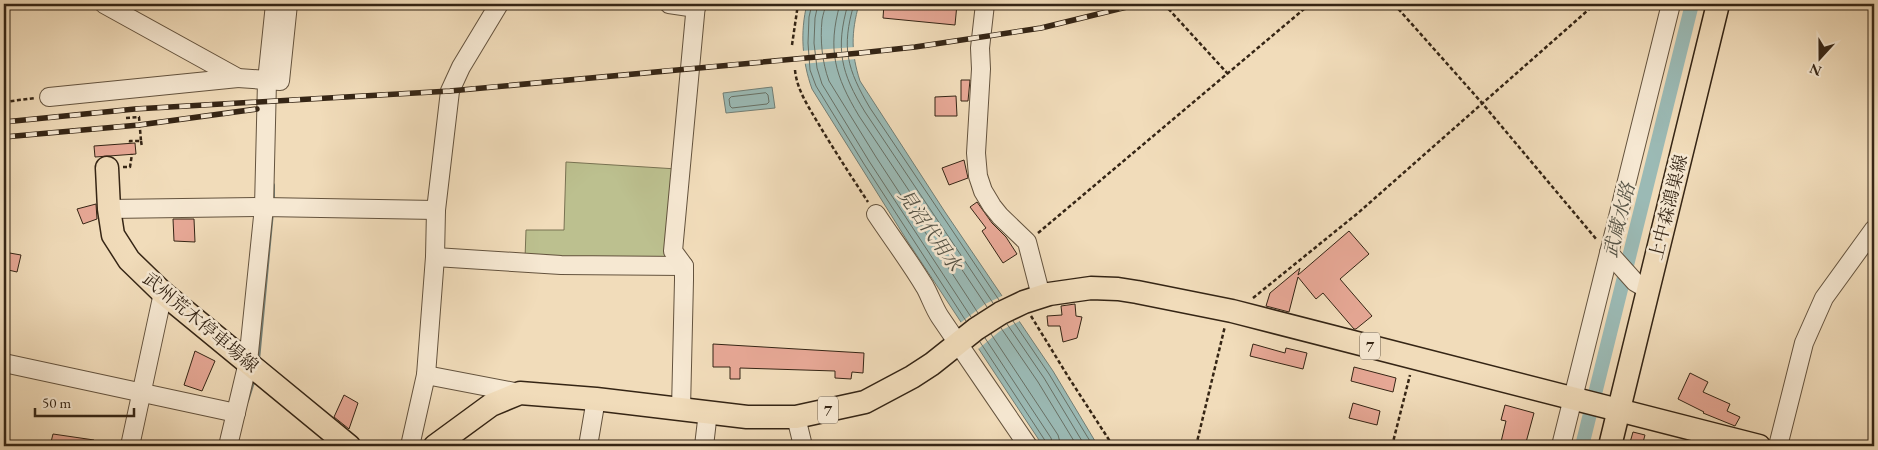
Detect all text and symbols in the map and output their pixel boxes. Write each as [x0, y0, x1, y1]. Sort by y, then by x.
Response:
north arrow [1796, 32, 1846, 82]
text: N [1806, 59, 1824, 81]
street label: 上中森鴻巣線 [1644, 152, 1692, 262]
water label: 武蔵水路 [1598, 178, 1641, 260]
water label: 見沼代用水 [893, 184, 969, 278]
street label: 武州荒木停車場線 [138, 267, 264, 377]
road number: 7 [1360, 332, 1380, 360]
scale bar [35, 385, 134, 417]
text: 50 m [42, 393, 71, 412]
road number: 7 [818, 396, 838, 424]

